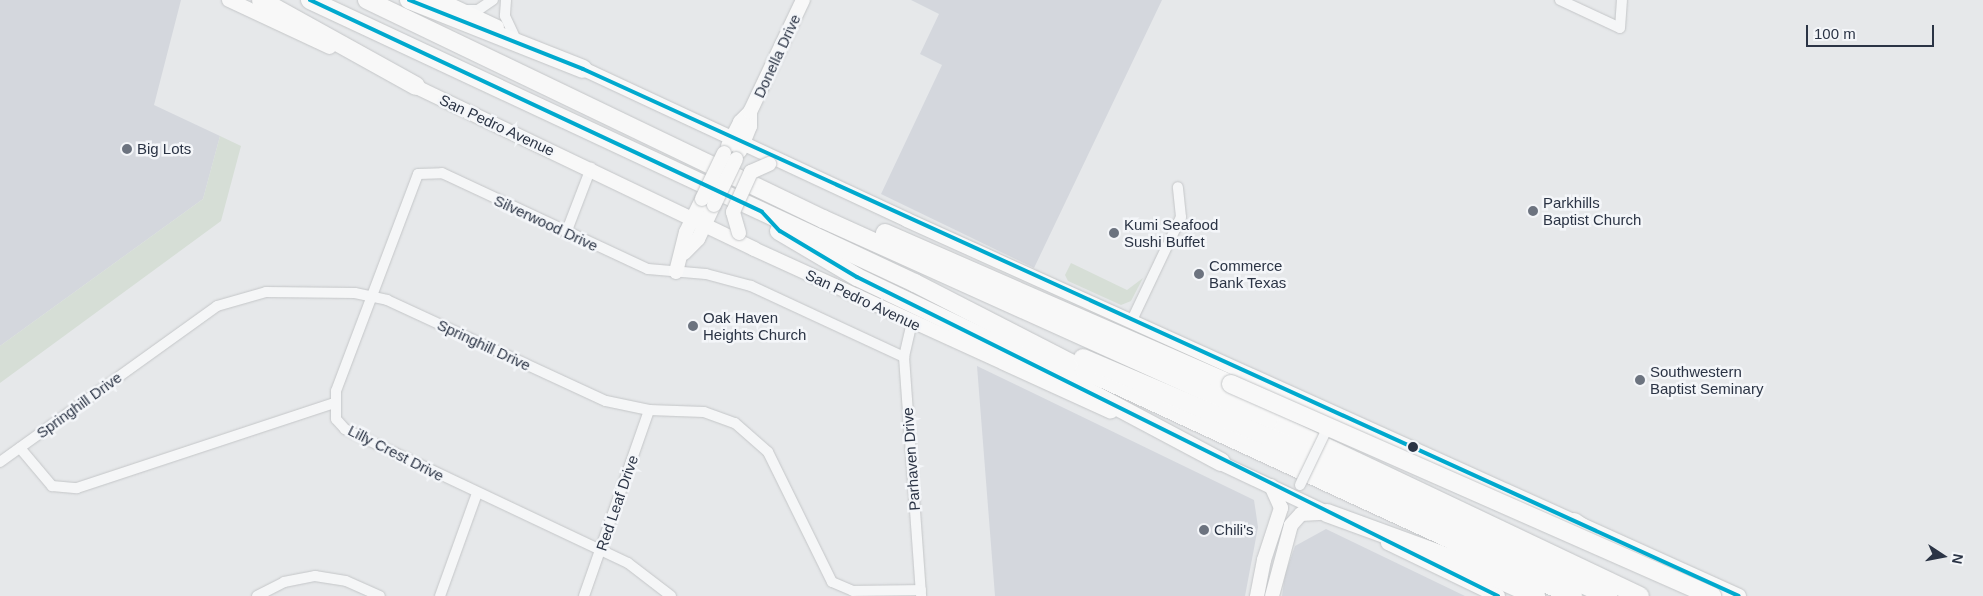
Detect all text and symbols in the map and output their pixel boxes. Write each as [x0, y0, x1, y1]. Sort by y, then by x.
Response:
street label: Donella Drive [750, 11, 804, 101]
scale bar [1808, 15, 1936, 47]
text: 100 m [1814, 25, 1856, 42]
street label: San Pedro Avenue [436, 90, 558, 160]
place label: Big Lots [137, 140, 191, 158]
marker: Big Lots [121, 143, 133, 155]
street label: Silverwood Drive [491, 191, 601, 255]
place label: Parkhills Baptist Church [1543, 193, 1641, 228]
marker: Parkhills Baptist Church [1527, 205, 1539, 217]
place label: Kumi Seafood Sushi Buffet [1124, 215, 1218, 250]
marker: Kumi Seafood Sushi Buffet [1108, 227, 1120, 239]
place label: Commerce Bank Texas [1209, 256, 1287, 291]
street label: San Pedro Avenue [802, 265, 924, 335]
marker: Commerce Bank Texas [1193, 268, 1205, 280]
place label: Oak Haven Heights Church [703, 308, 806, 343]
street label: Springhill Drive [434, 316, 534, 374]
marker: Oak Haven Heights Church [687, 320, 699, 332]
place label: Southwestern Baptist Seminary [1650, 362, 1763, 397]
street label: Springhill Drive [33, 368, 125, 442]
marker: Southwestern Baptist Seminary [1634, 374, 1646, 386]
street label: Parhaven Drive [898, 407, 924, 511]
street label: Lilly Crest Drive [345, 421, 447, 485]
unlabelled marker [1408, 442, 1418, 452]
street label: Red Leaf Drive [592, 453, 642, 553]
place label: Chili's [1214, 521, 1254, 539]
marker: Chili's [1198, 524, 1210, 536]
north arrow [1918, 531, 1968, 581]
text: N [1949, 552, 1967, 565]

